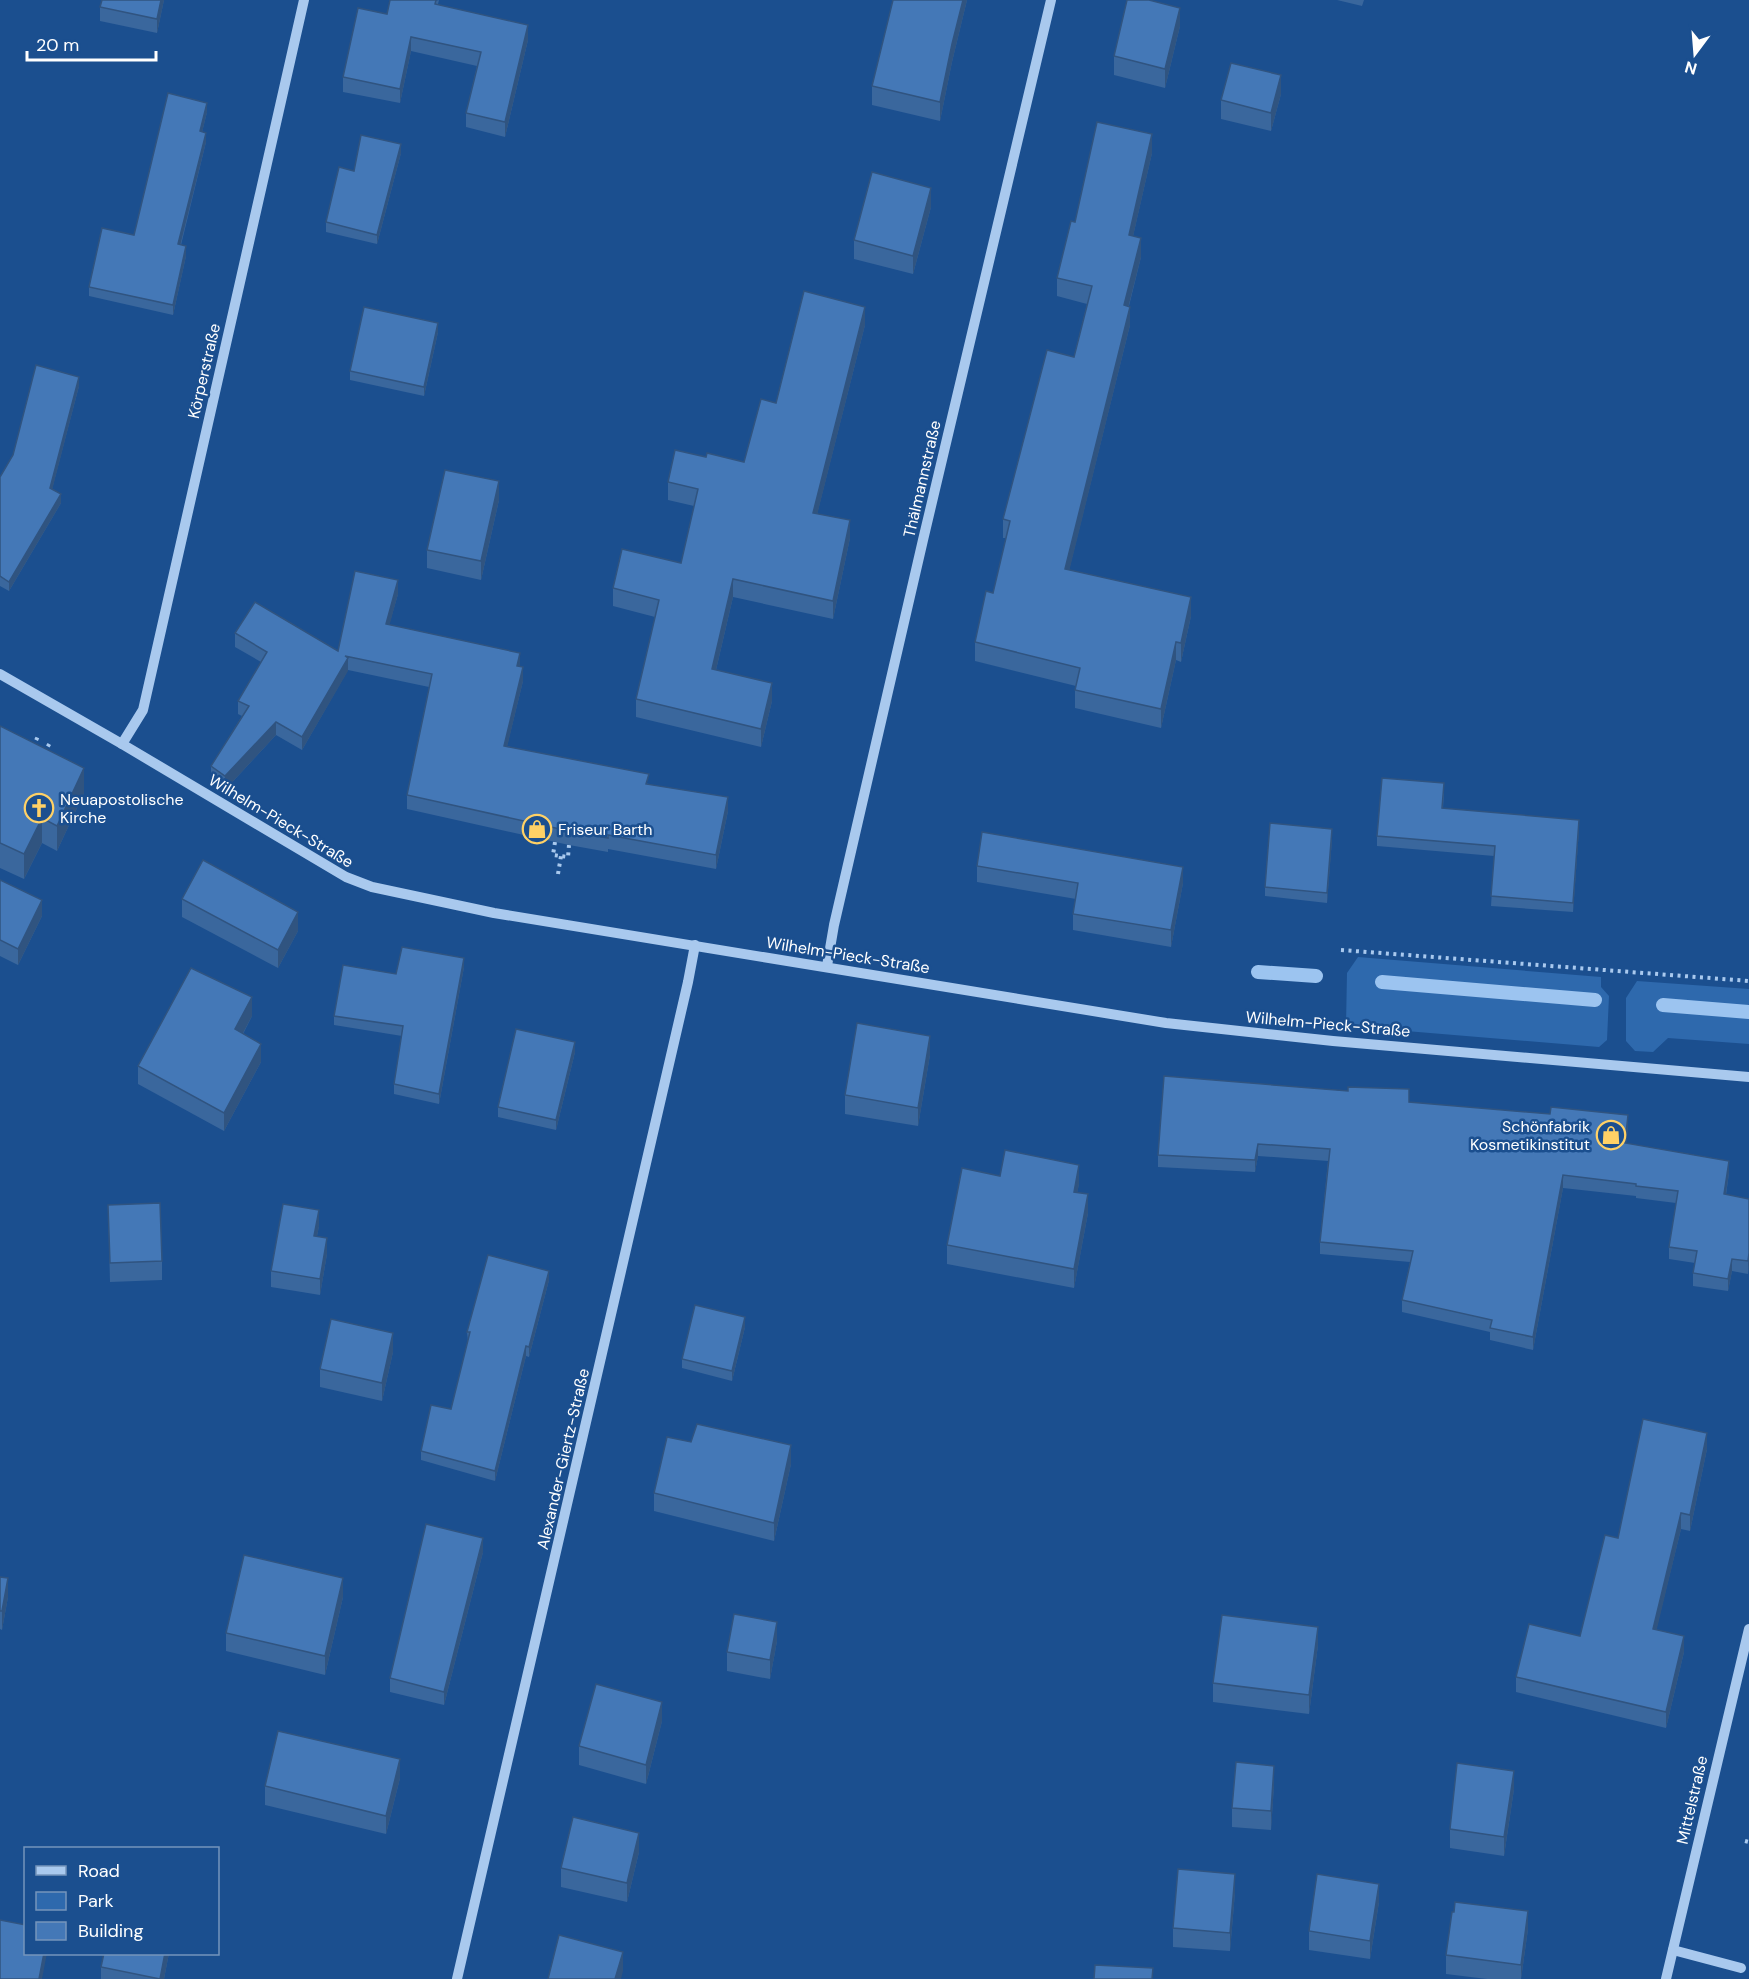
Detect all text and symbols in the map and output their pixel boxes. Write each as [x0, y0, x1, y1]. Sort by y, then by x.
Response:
scale bar [27, 24, 156, 62]
north arrow [1665, 24, 1725, 84]
text: 20 m [36, 33, 79, 57]
text: N [1682, 56, 1700, 80]
street label: Körperstraße [183, 321, 225, 421]
street label: Thälmannstraße [898, 418, 946, 540]
street label: Wilhelm-Pieck-Straße [205, 769, 357, 873]
place label: Neuapostolische Kirche [60, 789, 184, 828]
church icon: Neuapostolische Kirche [23, 792, 55, 824]
shop icon: Friseur Barth [521, 813, 553, 845]
place label: Friseur Barth [558, 819, 653, 840]
street label: Wilhelm-Pieck-Straße [765, 932, 931, 978]
street label: Wilhelm-Pieck-Straße [1245, 1006, 1411, 1042]
place label: Schönfabrik Kosmetikinstitut [1470, 1116, 1590, 1155]
shop icon: Schönfabrik Kosmetikinstitut [1595, 1119, 1627, 1151]
street label: Alexander-Giertz-Straße [532, 1366, 594, 1552]
street label: Mittelstraße [1672, 1754, 1712, 1846]
legend [24, 1847, 219, 1955]
text: Road [78, 1859, 120, 1883]
text: Park [78, 1889, 114, 1913]
text: Building [78, 1919, 143, 1943]

